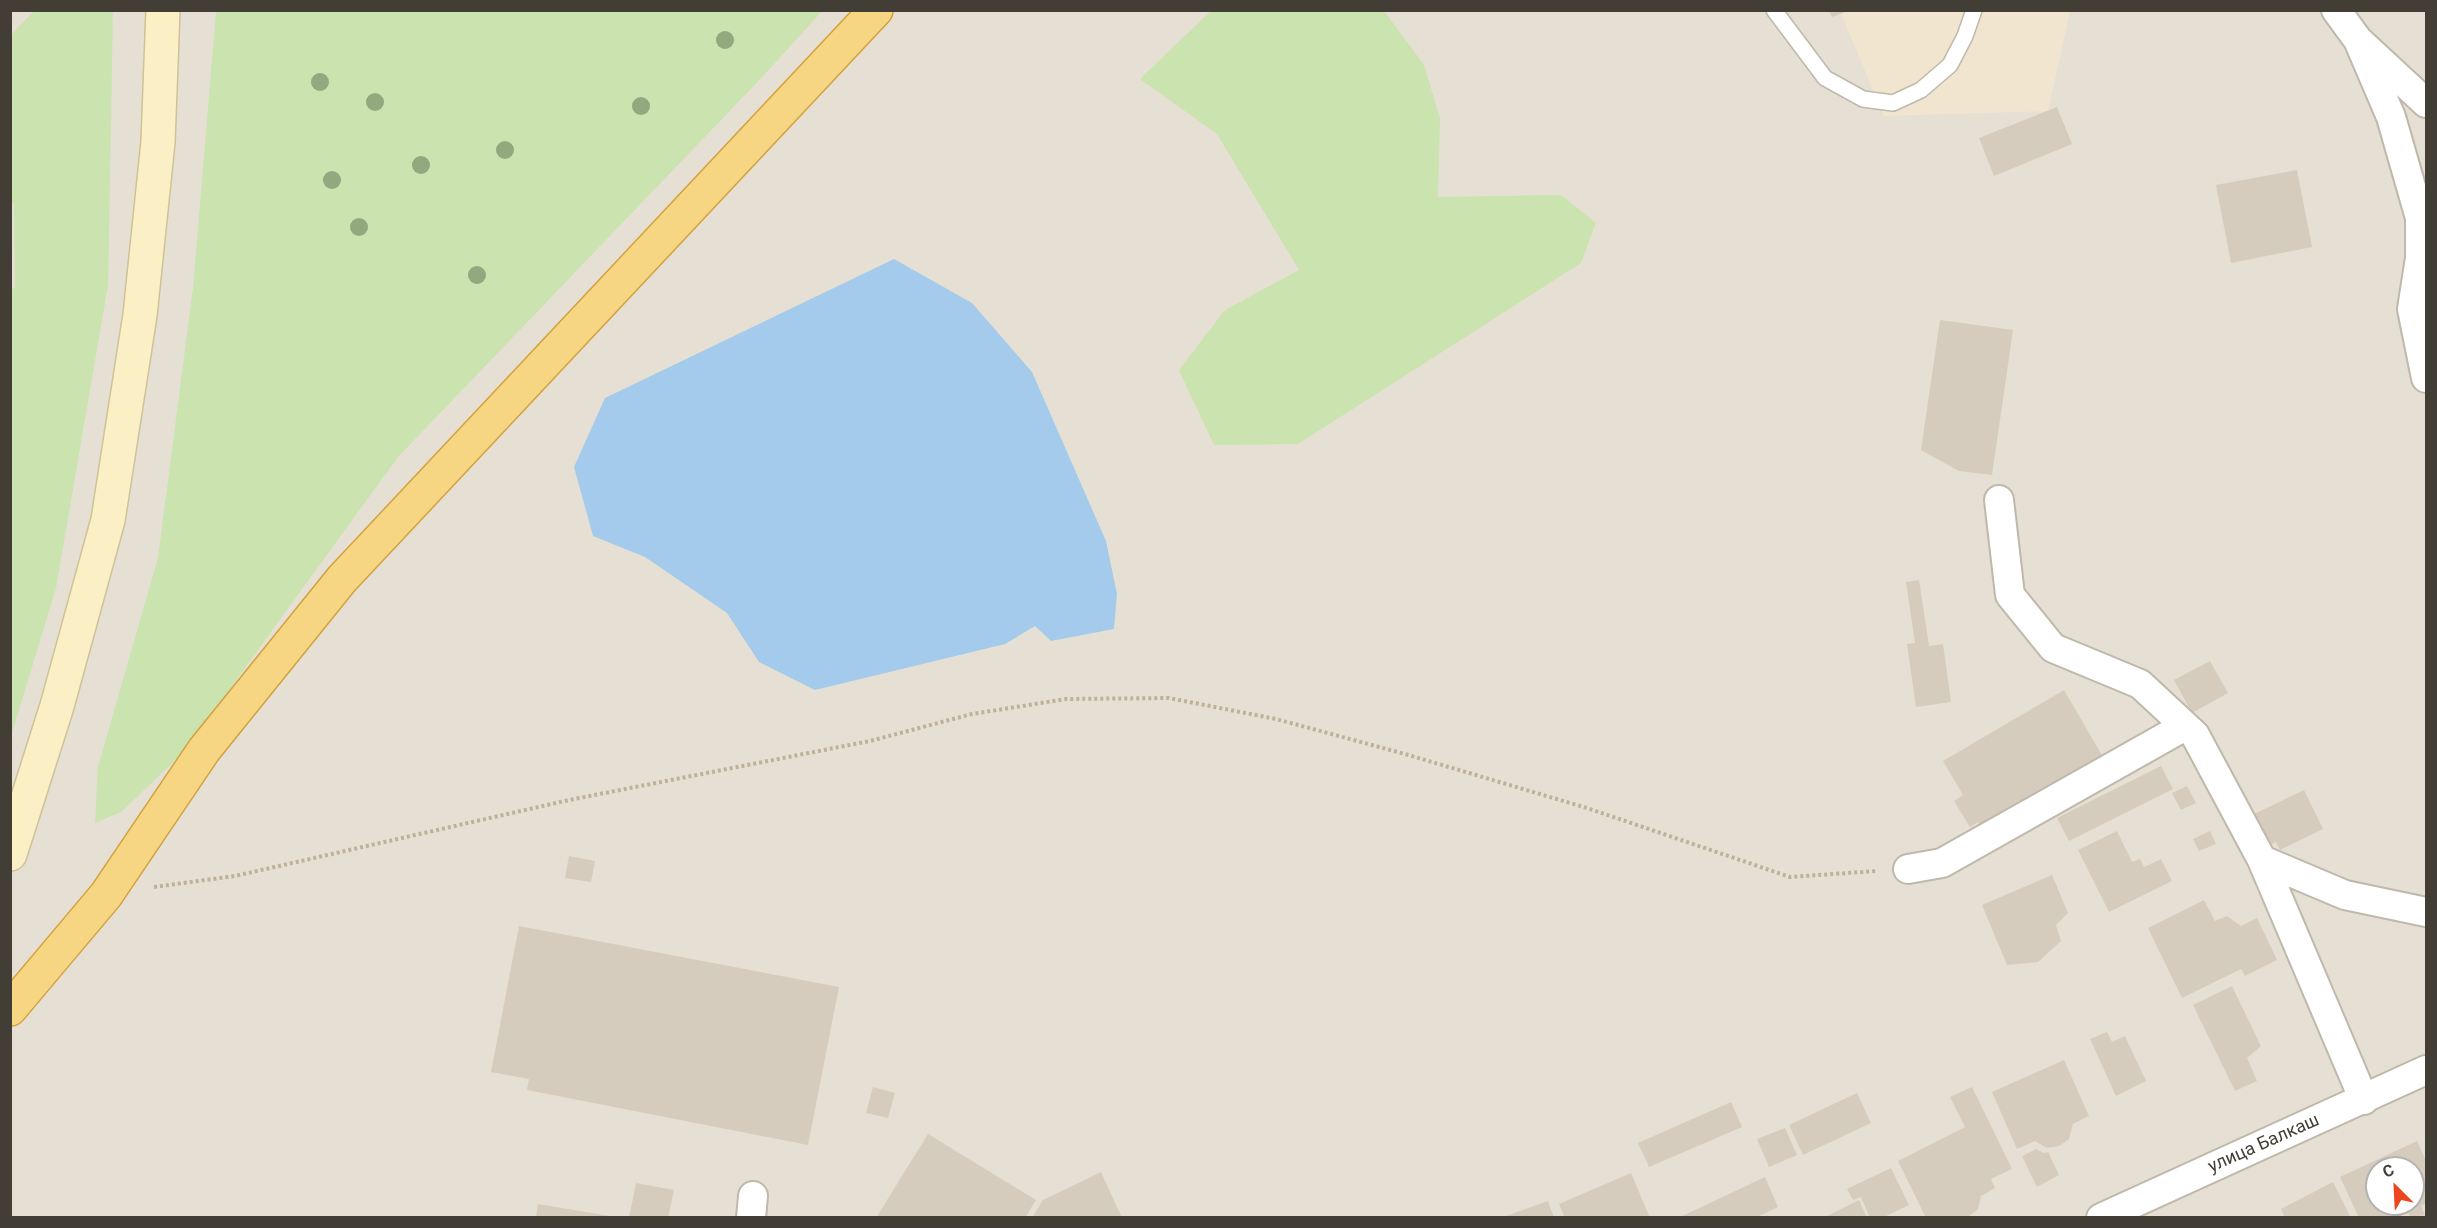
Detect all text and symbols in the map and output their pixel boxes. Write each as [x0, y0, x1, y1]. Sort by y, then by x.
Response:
street label: улица Балкаш [2205, 1110, 2323, 1178]
north arrow [2365, 1156, 2425, 1216]
text: С [2380, 1160, 2397, 1182]

